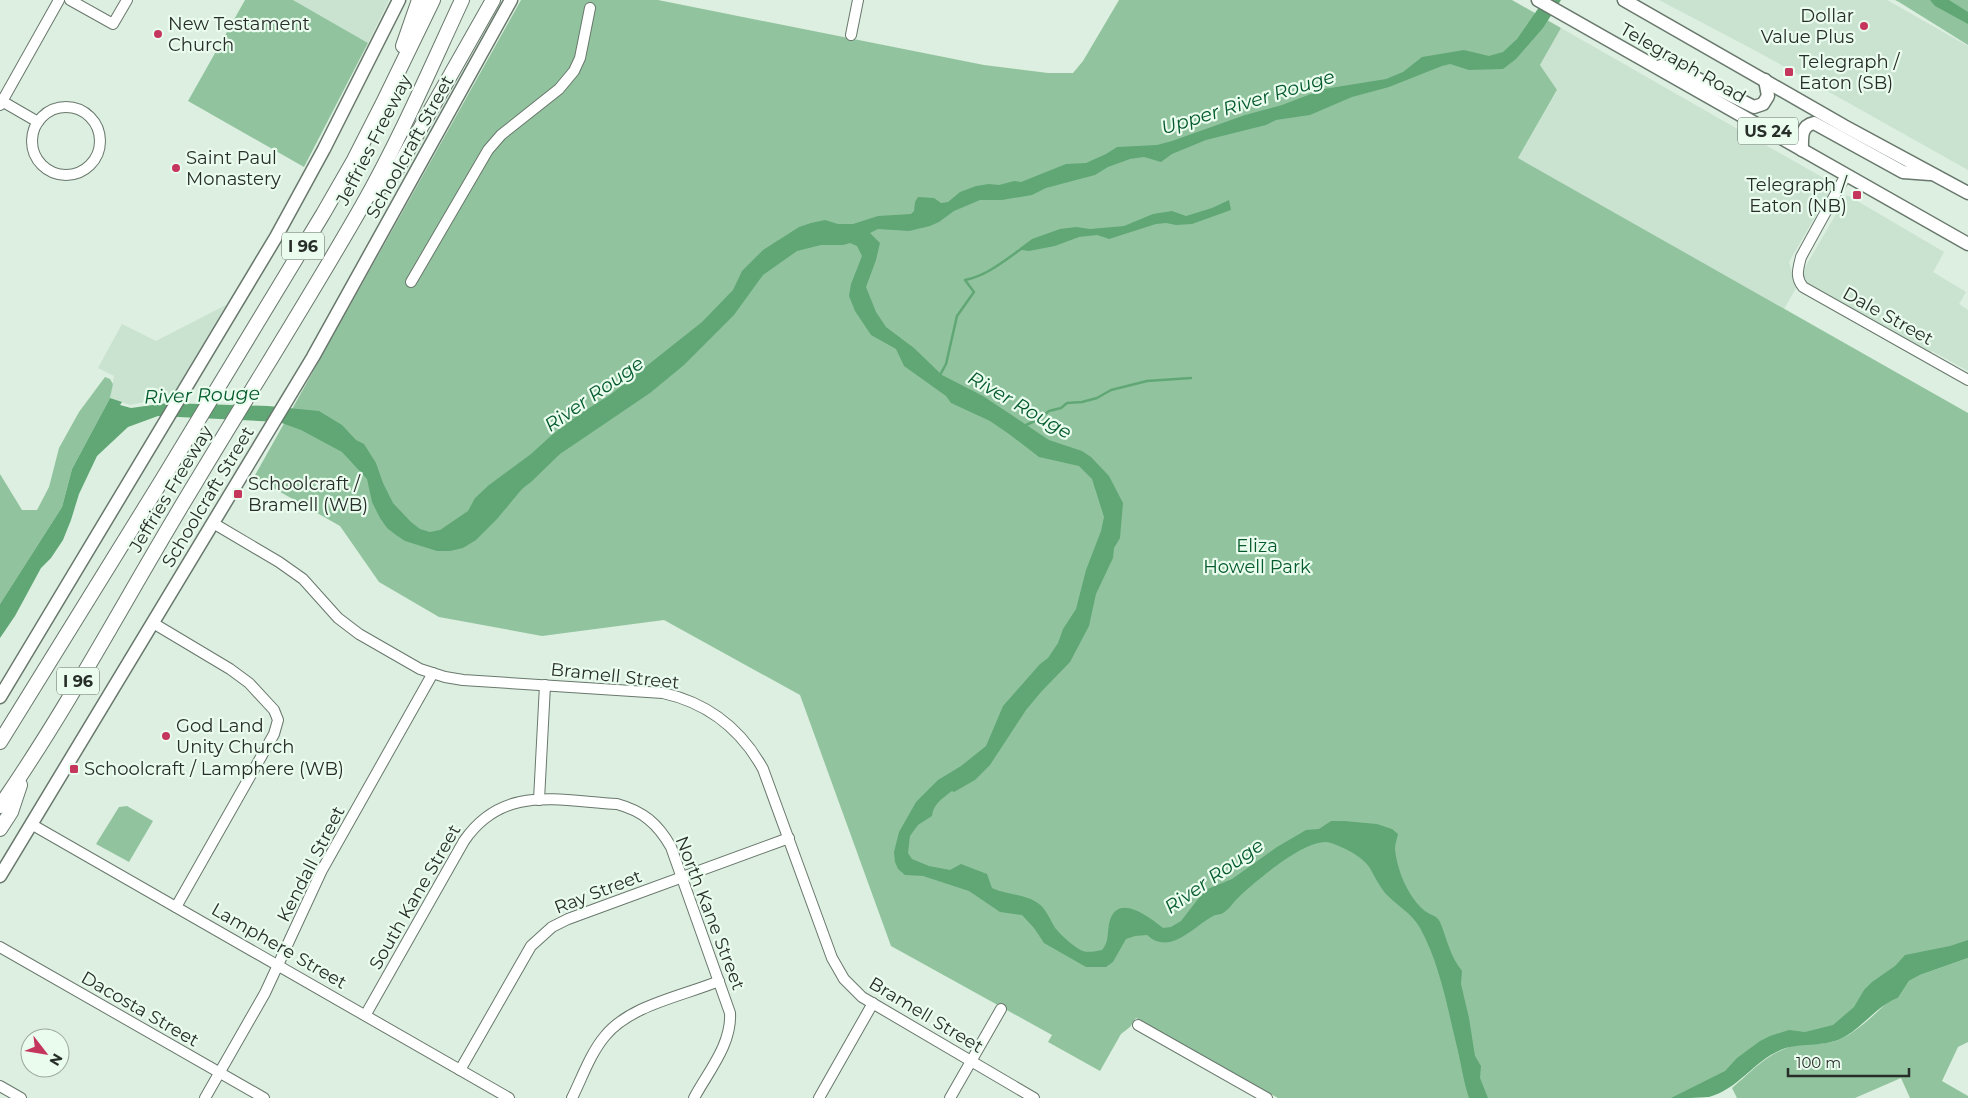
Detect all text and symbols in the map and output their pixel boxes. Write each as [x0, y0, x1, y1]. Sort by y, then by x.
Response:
place label: Dollar Value Plus [1761, 5, 1854, 48]
place label: New Testament Church [168, 13, 310, 56]
street label: Telegraph Road [1616, 18, 1750, 108]
marker: Dollar Value Plus [1858, 20, 1870, 32]
marker: New Testament Church [152, 28, 164, 40]
place label: Telegraph / Eaton (SB) [1799, 51, 1900, 94]
water label: Upper River Rouge [1158, 65, 1338, 139]
marker: Telegraph / Eaton (SB) [1783, 66, 1795, 78]
street label: Jeffries Freeway [331, 71, 417, 210]
street label: Schoolcraft Street [361, 72, 459, 222]
road number: US 24 [1738, 118, 1798, 144]
place label: Saint Paul Monastery [186, 147, 281, 190]
marker: Saint Paul Monastery [170, 162, 182, 174]
place label: Telegraph / Eaton (NB) [1747, 174, 1848, 217]
marker: Telegraph / Eaton (NB) [1851, 189, 1863, 201]
road number: I 96 [282, 232, 324, 260]
street label: Dale Street [1839, 282, 1937, 350]
water label: River Rouge [540, 351, 648, 437]
water label: River Rouge [964, 366, 1076, 444]
water label: River Rouge [144, 381, 260, 409]
street label: Jeffries Freeway [124, 422, 218, 557]
street label: Schoolcraft Street [157, 423, 259, 571]
place label: Schoolcraft / Bramell (WB) [248, 473, 368, 516]
marker: Schoolcraft / Bramell (WB) [232, 488, 244, 500]
park label: Eliza Howell Park [1203, 535, 1311, 578]
street label: Bramell Street [549, 658, 681, 694]
road number: I 96 [57, 668, 99, 694]
place label: God Land Unity Church [176, 715, 294, 758]
marker: God Land Unity Church [160, 730, 172, 742]
place label: Schoolcraft / Lamphere (WB) [84, 758, 344, 780]
marker: Schoolcraft / Lamphere (WB) [68, 763, 80, 775]
street label: Kendall Street [272, 802, 350, 926]
street label: South Kane Street [364, 820, 466, 974]
street label: North Kane Street [671, 833, 749, 993]
water label: River Rouge [1160, 833, 1268, 919]
street label: Ray Street [551, 865, 645, 919]
street label: Lamphere Street [207, 898, 351, 994]
street label: Dacosta Street [77, 966, 203, 1052]
street label: Bramell Street [865, 972, 987, 1058]
north arrow [20, 1028, 70, 1078]
scale bar [1788, 1046, 1909, 1078]
text: N [46, 1050, 67, 1069]
text: 100 m [1796, 1053, 1841, 1072]

